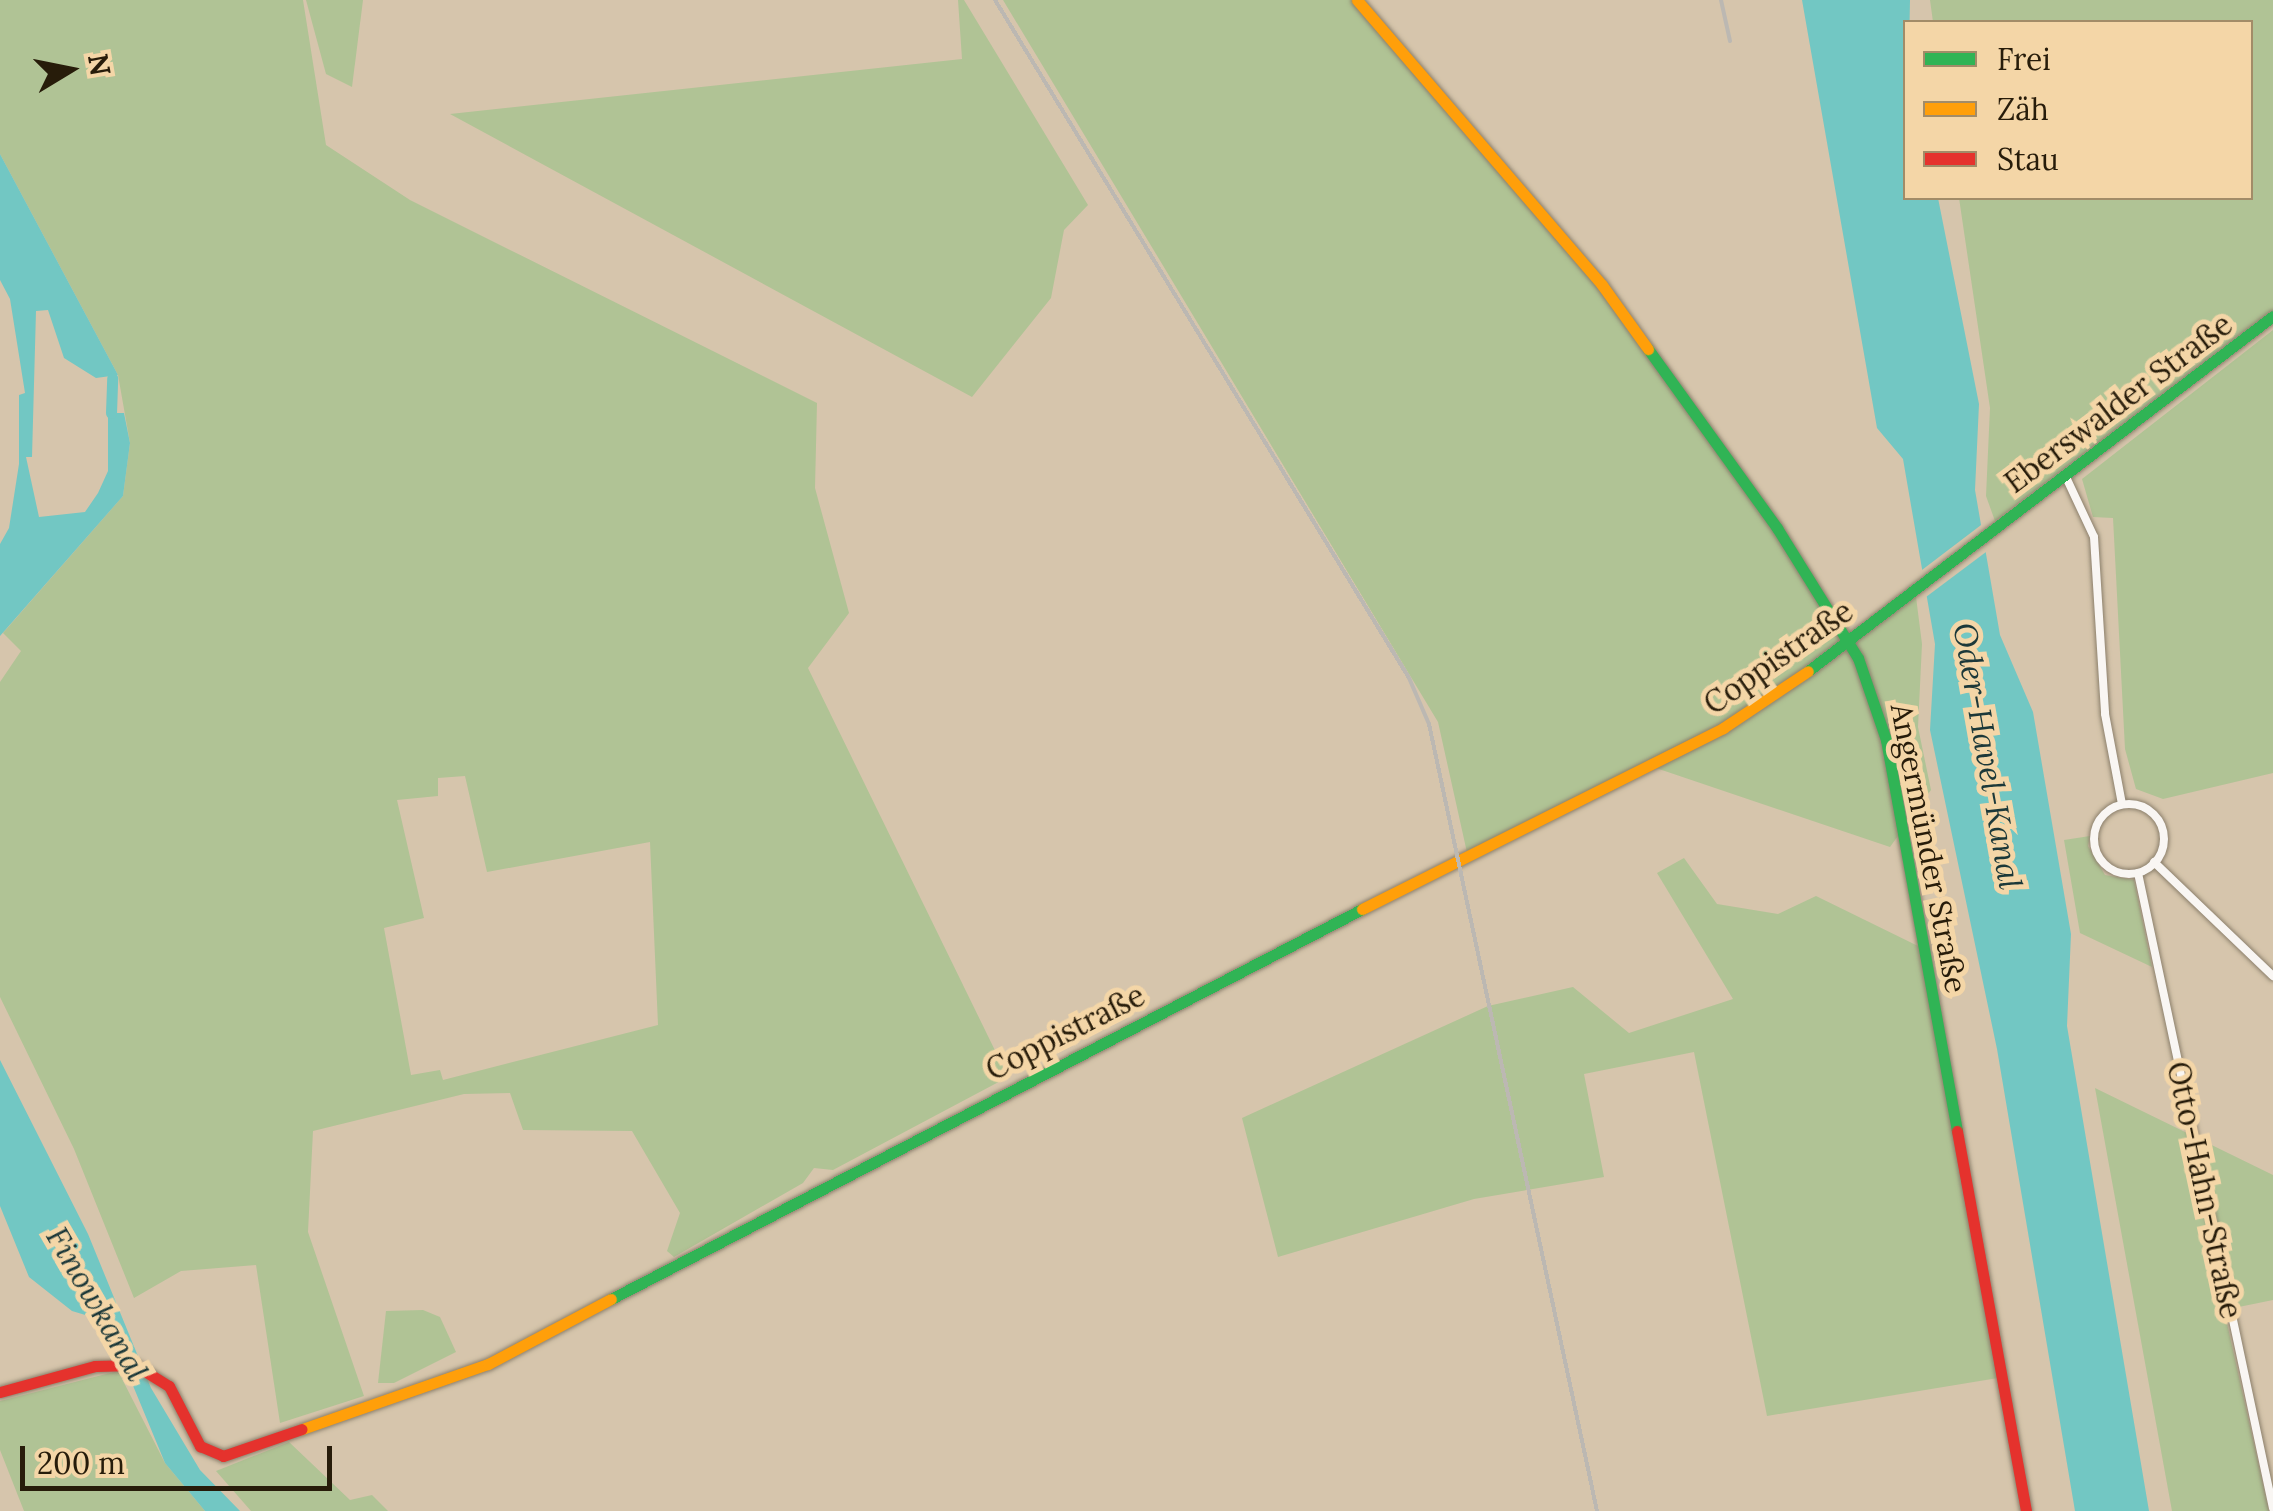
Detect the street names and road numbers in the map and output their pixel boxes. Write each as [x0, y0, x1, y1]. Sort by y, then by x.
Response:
street label: Eberswalder Straße [1997, 306, 2239, 500]
street label: Coppistraße [1697, 593, 1859, 721]
street label: Angermünder Straße [1883, 700, 1975, 996]
street label: Coppistraße [980, 977, 1150, 1087]
street label: Otto-Hahn-Straße [2160, 1058, 2250, 1322]

